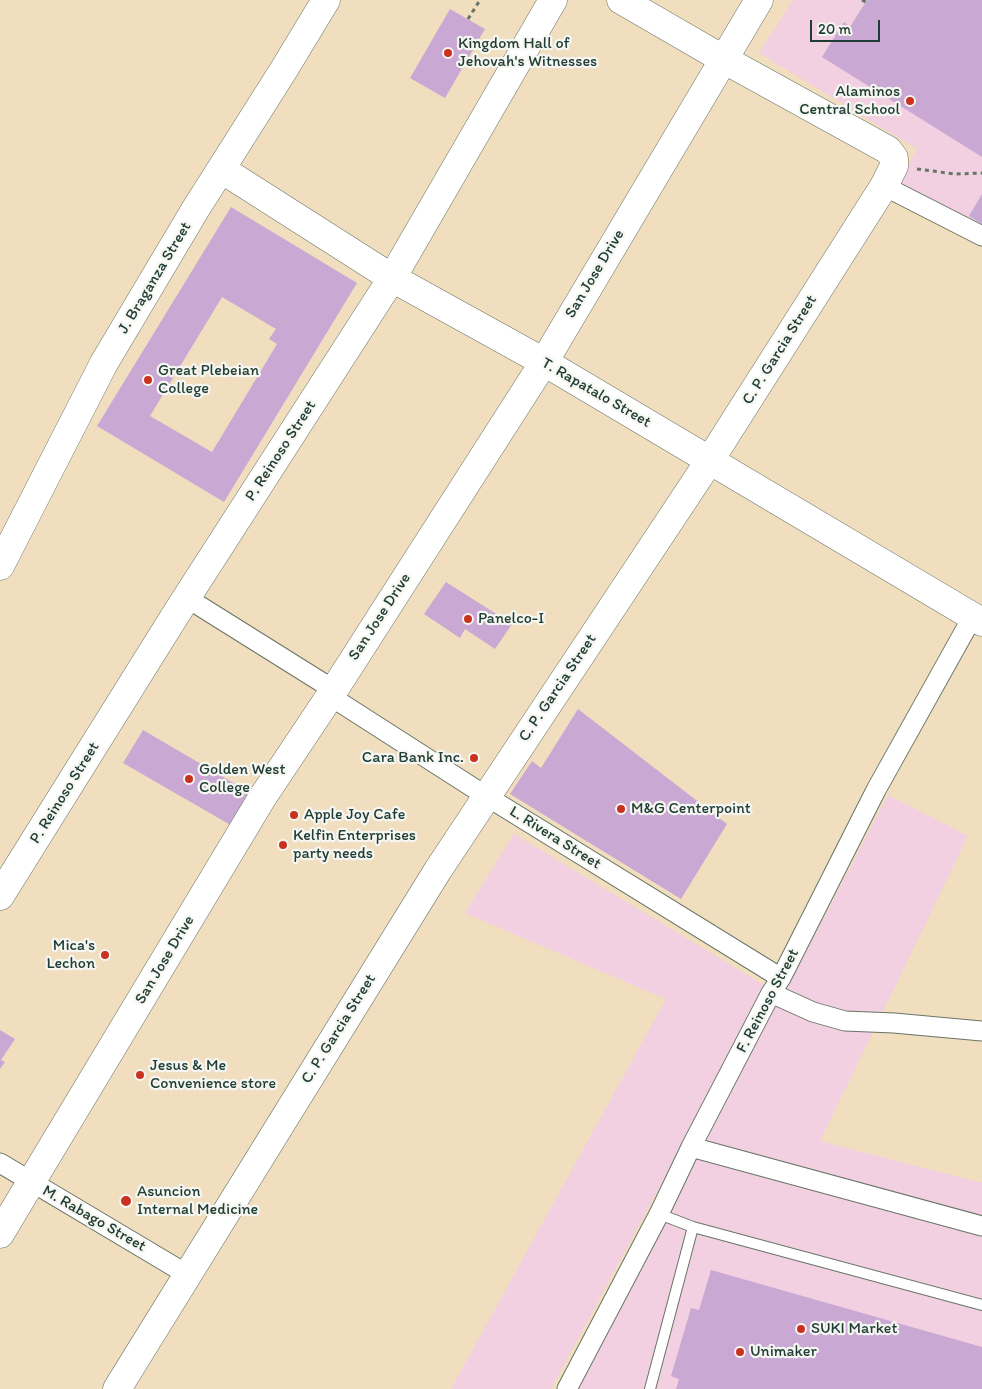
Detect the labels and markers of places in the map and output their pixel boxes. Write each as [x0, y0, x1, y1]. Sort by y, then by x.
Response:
place label: Kingdom Hall of Jehovah's Witnesses [458, 34, 597, 72]
marker: Kingdom Hall of Jehovah's Witnesses [442, 47, 454, 59]
place label: Alaminos Central School [799, 82, 900, 120]
marker: Alaminos Central School [904, 95, 916, 107]
place label: Great Plebeian College [158, 361, 259, 399]
marker: Great Plebeian College [142, 374, 154, 386]
place label: Panelco-I [478, 609, 544, 629]
marker: Panelco-I [462, 613, 474, 625]
place label: Cara Bank Inc. [362, 748, 464, 768]
marker: Cara Bank Inc. [468, 752, 480, 764]
place label: Golden West College [199, 760, 285, 798]
marker: Golden West College [183, 773, 195, 785]
place label: M&G Centerpoint [631, 799, 751, 819]
marker: M&G Centerpoint [615, 803, 627, 815]
place label: Apple Joy Cafe [304, 805, 405, 825]
marker: Apple Joy Cafe [288, 809, 300, 821]
place label: Kelfin Enterprises party needs [293, 826, 416, 864]
marker: Kelfin Enterprises party needs [277, 839, 289, 851]
place label: Mica's Lechon [46, 936, 95, 974]
marker: Mica's Lechon [99, 949, 111, 961]
place label: Jesus & Me Convenience store [150, 1056, 276, 1094]
marker: Jesus & Me Convenience store [134, 1069, 146, 1081]
place label: Asuncion Internal Medicine [137, 1182, 258, 1220]
marker: Asuncion Internal Medicine [119, 1194, 133, 1208]
place label: SUKI Market [811, 1319, 897, 1339]
marker: SUKI Market [795, 1323, 807, 1335]
place label: Unimaker [750, 1342, 817, 1362]
marker: Unimaker [734, 1346, 746, 1358]

